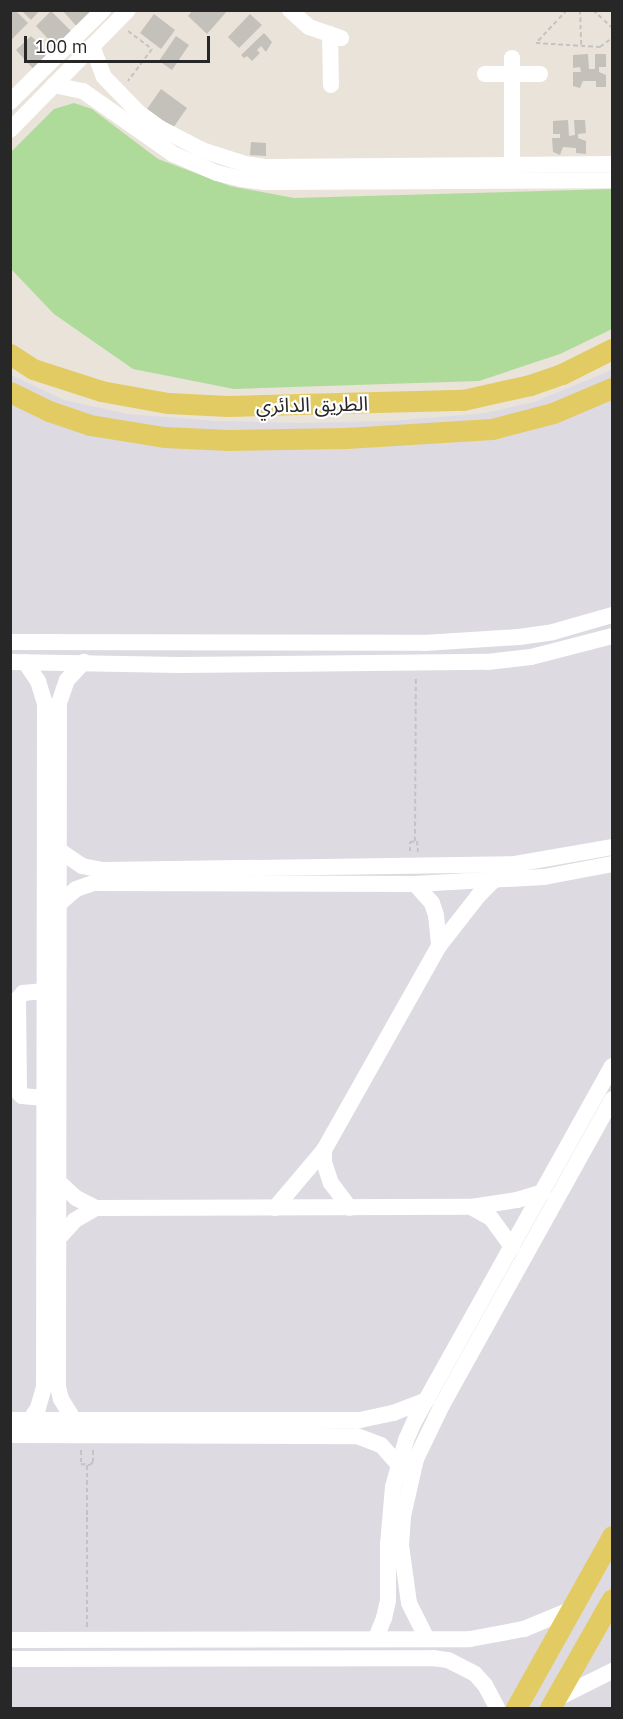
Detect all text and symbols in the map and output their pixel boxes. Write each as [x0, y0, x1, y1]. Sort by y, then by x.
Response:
scale bar [27, 24, 213, 62]
text: 100 m [35, 35, 87, 58]
street label: الطريق الدائري [256, 391, 368, 417]

